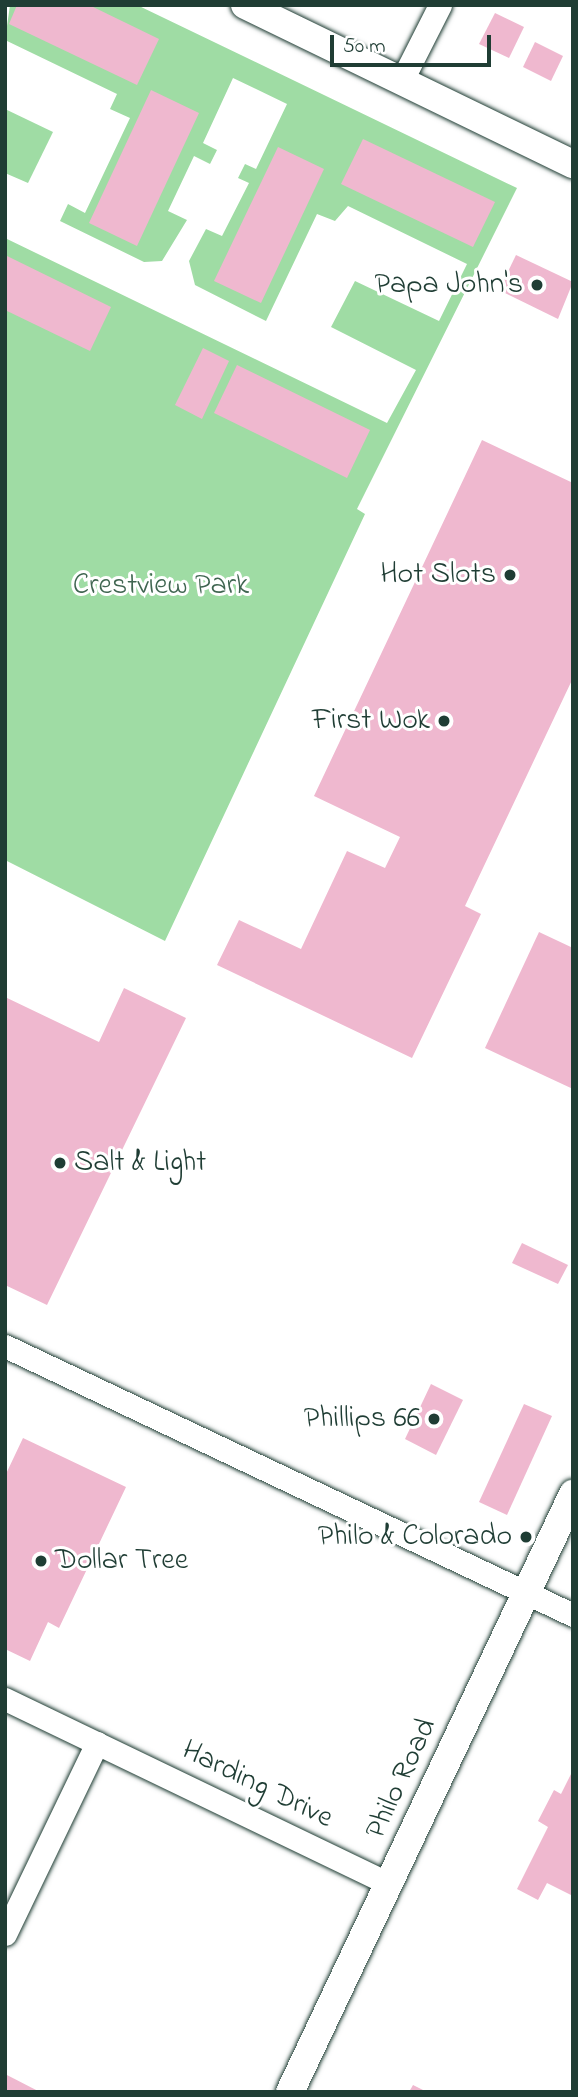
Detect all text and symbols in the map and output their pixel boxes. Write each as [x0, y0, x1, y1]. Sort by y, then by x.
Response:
scale bar [333, 21, 494, 65]
text: 50 m [343, 32, 386, 62]
place label: Papa John's [374, 267, 523, 303]
marker: Papa John's [529, 277, 545, 293]
place label: Hot Slots [380, 557, 496, 593]
marker: Hot Slots [502, 567, 518, 583]
park label: Crestview Park [73, 568, 249, 604]
place label: First Wok [312, 703, 430, 739]
marker: First Wok [436, 713, 452, 729]
place label: Salt & Light [74, 1145, 206, 1181]
marker: Salt & Light [52, 1155, 68, 1171]
place label: Phillips 66 [304, 1401, 420, 1437]
marker: Phillips 66 [426, 1411, 442, 1427]
place label: Philo & Colorado [318, 1519, 512, 1555]
marker: Philo & Colorado [518, 1529, 534, 1545]
place label: Dollar Tree [55, 1543, 188, 1579]
marker: Dollar Tree [33, 1553, 49, 1569]
street label: Philo Road [359, 1713, 445, 1845]
street label: Harding Drive [176, 1733, 338, 1837]

